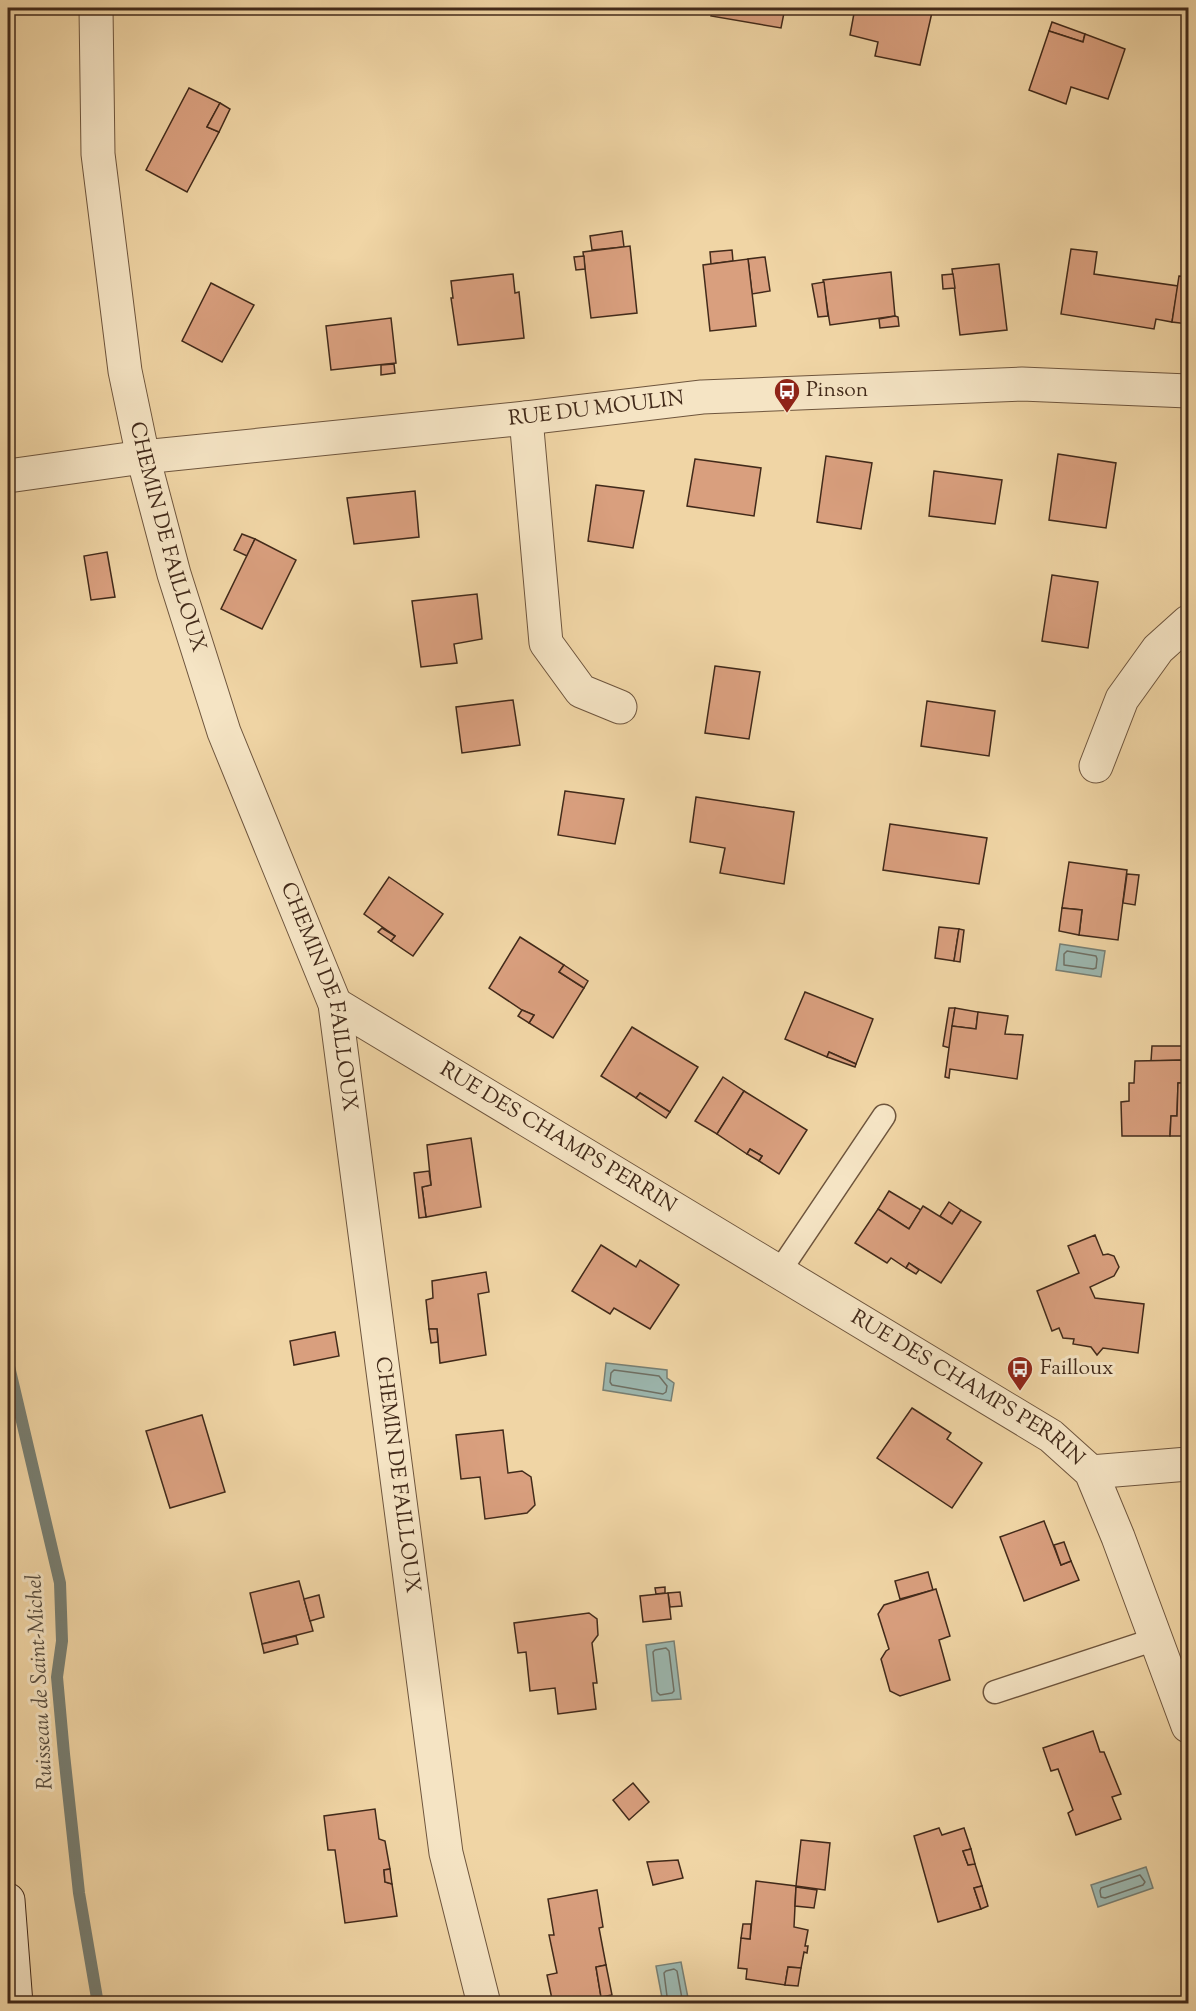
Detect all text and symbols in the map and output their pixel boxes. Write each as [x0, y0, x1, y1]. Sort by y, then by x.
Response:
bus stop icon: Pinson [772, 376, 802, 414]
place label: Pinson [806, 376, 868, 406]
street label: RUE DU MOULIN [507, 384, 686, 435]
street label: CHEMIN DE FAILLOUX [121, 419, 213, 656]
street label: CHEMIN DE FAILLOUX [272, 878, 364, 1113]
street label: RUE DES CHAMPS PERRIN [434, 1055, 682, 1221]
street label: RUE DES CHAMPS PERRIN [845, 1303, 1091, 1474]
bus stop icon: Failloux [1005, 1354, 1035, 1392]
place label: Failloux [1040, 1354, 1114, 1384]
street label: CHEMIN DE FAILLOUX [366, 1355, 427, 1595]
water label: Ruisseau de Saint-Michel [19, 1573, 63, 1791]

